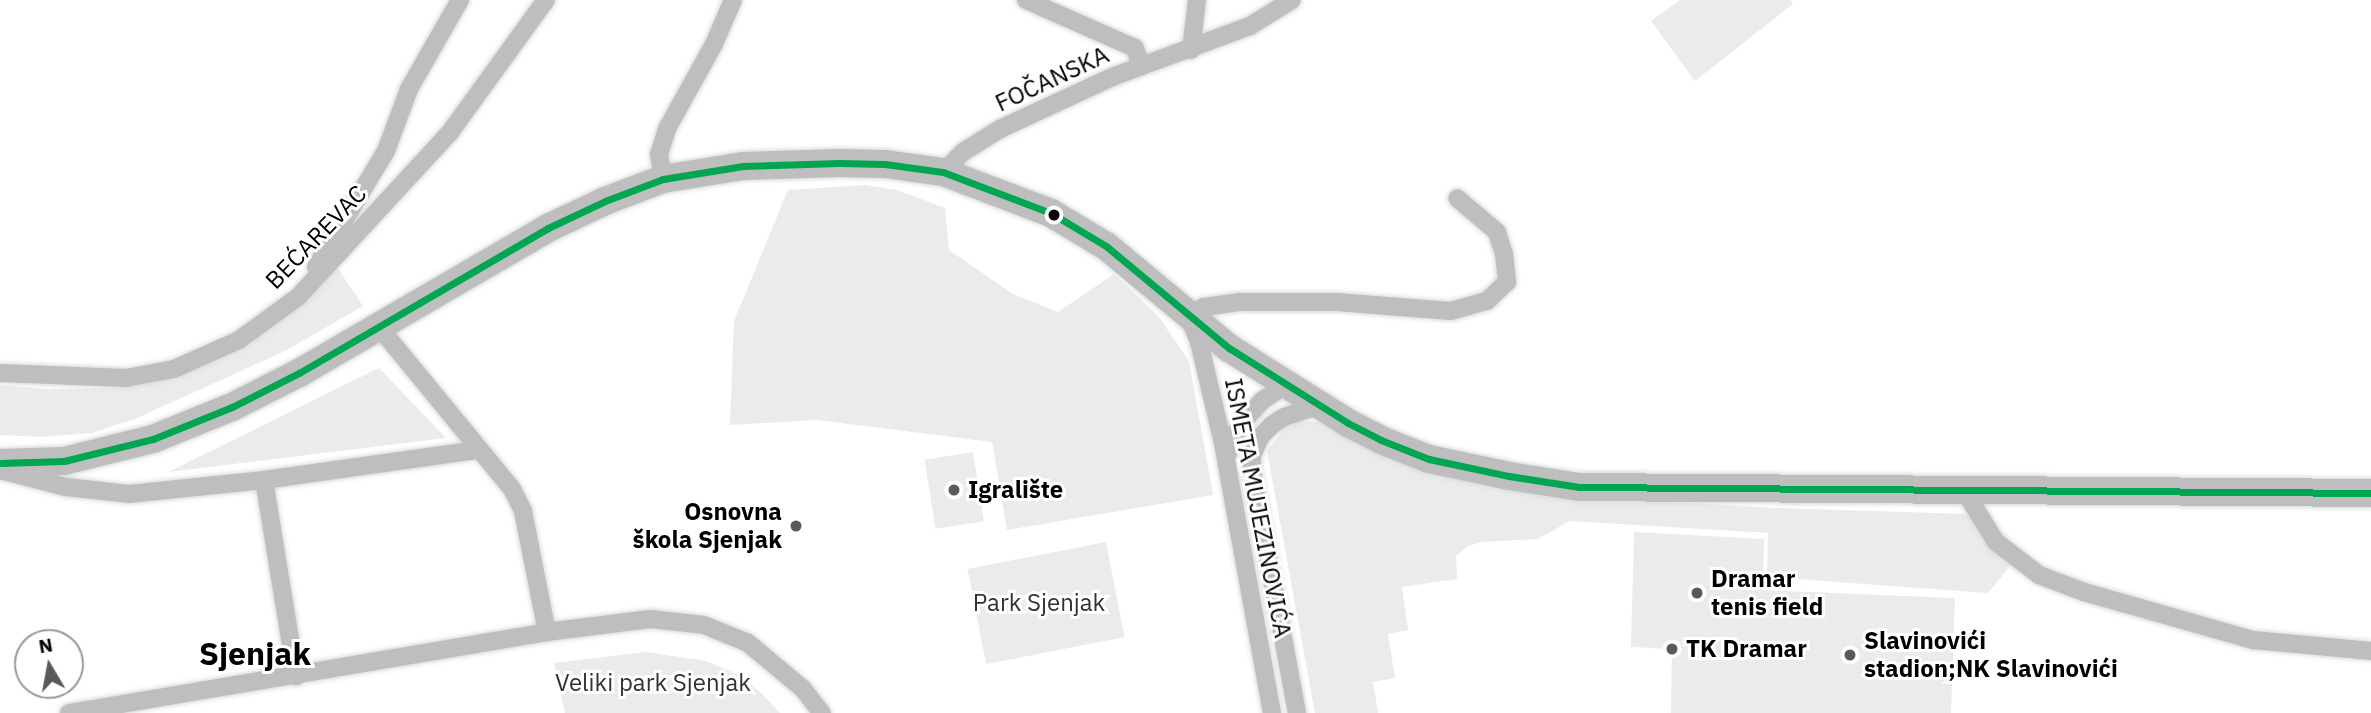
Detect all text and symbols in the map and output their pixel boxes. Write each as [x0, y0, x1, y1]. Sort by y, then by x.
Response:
street label: FOČANSKA [991, 40, 1113, 118]
street label: BEĆAREVAC [260, 179, 372, 295]
unlabelled marker [1047, 208, 1061, 222]
street label: ISMETA MUJEZINOVIĆA [1219, 376, 1297, 640]
place label: Igralište [968, 476, 1063, 504]
marker: Igralište [946, 482, 962, 498]
place label: Osnovna škola Sjenjak [633, 498, 782, 554]
marker: Osnovna škola Sjenjak [788, 518, 804, 534]
place label: Dramar tenis field [1711, 565, 1823, 621]
marker: Dramar tenis field [1689, 585, 1705, 601]
park label: Park Sjenjak [973, 589, 1105, 617]
place label: Slavinovići stadion;NK Slavinovići [1864, 627, 2118, 683]
north arrow [14, 629, 84, 699]
text: N [37, 632, 55, 658]
district label: Sjenjak [199, 634, 311, 672]
place label: TK Dramar [1686, 635, 1807, 663]
marker: TK Dramar [1664, 641, 1680, 657]
marker: Slavinovići stadion;NK Slavinovići [1842, 647, 1858, 663]
park label: Veliki park Sjenjak [555, 669, 751, 697]

